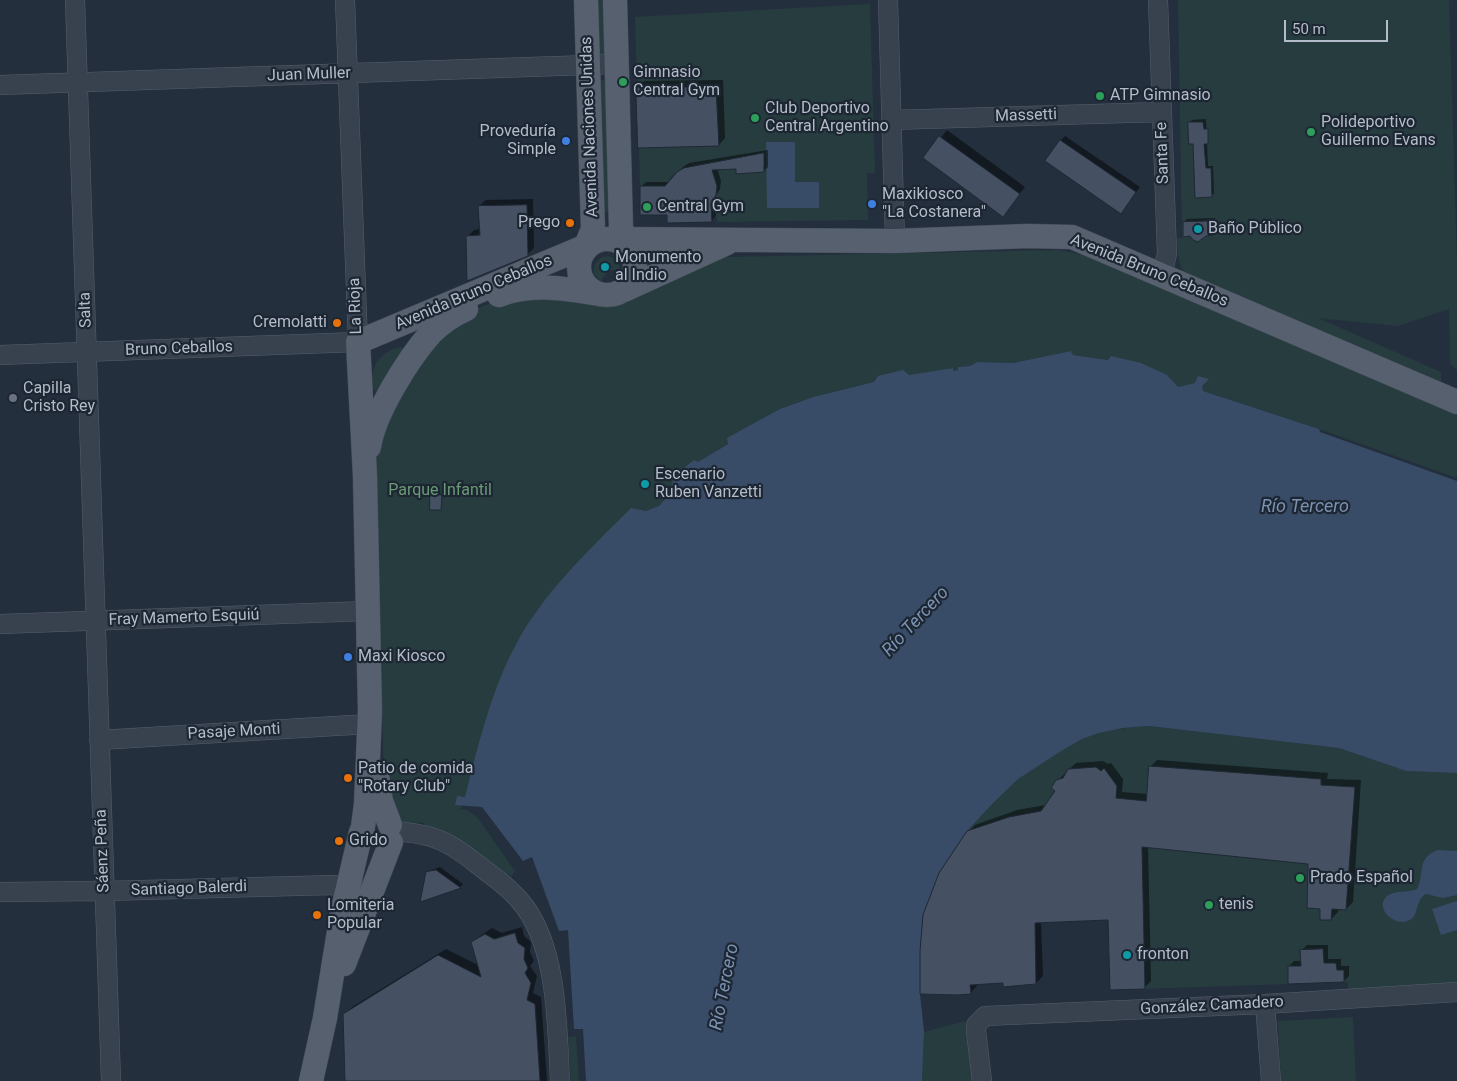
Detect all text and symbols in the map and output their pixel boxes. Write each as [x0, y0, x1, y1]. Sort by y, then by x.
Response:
scale bar [1287, 10, 1391, 42]
text: 50 m [1292, 20, 1326, 38]
street label: Avenida Naciones Unidas [577, 36, 603, 218]
place label: Gimnasio Central Gym [633, 63, 720, 101]
street label: Juan Muller [267, 64, 351, 86]
marker: Gimnasio Central Gym [617, 76, 629, 88]
place label: ATP Gimnasio [1110, 86, 1211, 106]
marker: ATP Gimnasio [1094, 90, 1106, 102]
place label: Club Deportivo Central Argentino [765, 99, 889, 137]
street label: Massetti [995, 105, 1057, 127]
marker: Club Deportivo Central Argentino [749, 112, 761, 124]
place label: Polideportivo Guillermo Evans [1321, 113, 1436, 151]
place label: Proveduría Simple [480, 122, 556, 160]
street label: Santa Fe [1152, 122, 1174, 184]
marker: Polideportivo Guillermo Evans [1305, 126, 1317, 138]
marker: Proveduría Simple [560, 135, 572, 147]
place label: Maxikiosco "La Costanera" [882, 185, 986, 223]
place label: Central Gym [657, 197, 744, 217]
marker: Maxikiosco "La Costanera" [866, 198, 878, 210]
marker: Central Gym [641, 201, 653, 213]
place label: Prego [518, 213, 560, 233]
marker: Prego [564, 217, 576, 229]
place label: Baño Público [1208, 219, 1302, 239]
marker: Baño Público [1192, 223, 1204, 235]
street label: Avenida Bruno Ceballos [1067, 231, 1231, 311]
place label: Monumento al Indio [615, 248, 701, 286]
street label: Avenida Bruno Ceballos [393, 251, 555, 335]
marker: Monumento al Indio [599, 261, 611, 273]
street label: La Rioja [345, 277, 367, 335]
street label: Salta [76, 292, 96, 328]
place label: Cremolatti [253, 313, 327, 333]
marker: Cremolatti [331, 317, 343, 329]
street label: Bruno Ceballos [125, 338, 233, 360]
place label: Capilla Cristo Rey [23, 379, 95, 417]
marker: Capilla Cristo Rey [7, 392, 19, 404]
place label: Escenario Ruben Vanzetti [655, 465, 762, 503]
marker: Escenario Ruben Vanzetti [639, 478, 651, 490]
park label: Parque Infantil [388, 481, 492, 501]
water label: Río Tercero [1261, 496, 1349, 518]
water label: Río Tercero [878, 582, 954, 662]
street label: Fray Mamerto Esquiú [108, 606, 260, 630]
place label: Maxi Kiosco [358, 647, 445, 667]
marker: Maxi Kiosco [342, 651, 354, 663]
street label: Pasaje Monti [187, 720, 281, 744]
place label: Patio de comida "Rotary Club" [358, 759, 474, 797]
marker: Patio de comida "Rotary Club" [342, 772, 354, 784]
street label: Sáenz Peña [92, 809, 114, 893]
place label: Grido [349, 831, 387, 851]
marker: Grido [333, 835, 345, 847]
place label: Prado Español [1310, 868, 1413, 888]
marker: Prado Español [1294, 872, 1306, 884]
street label: Santiago Balerdi [131, 877, 247, 901]
place label: tenis [1219, 895, 1254, 915]
place label: Lomiteria Popular [327, 896, 394, 934]
marker: tenis [1203, 899, 1215, 911]
marker: Lomiteria Popular [311, 909, 323, 921]
water label: Río Tercero [706, 942, 744, 1032]
place label: fronton [1137, 945, 1189, 965]
marker: fronton [1121, 949, 1133, 961]
street label: González Camadero [1140, 993, 1284, 1019]

